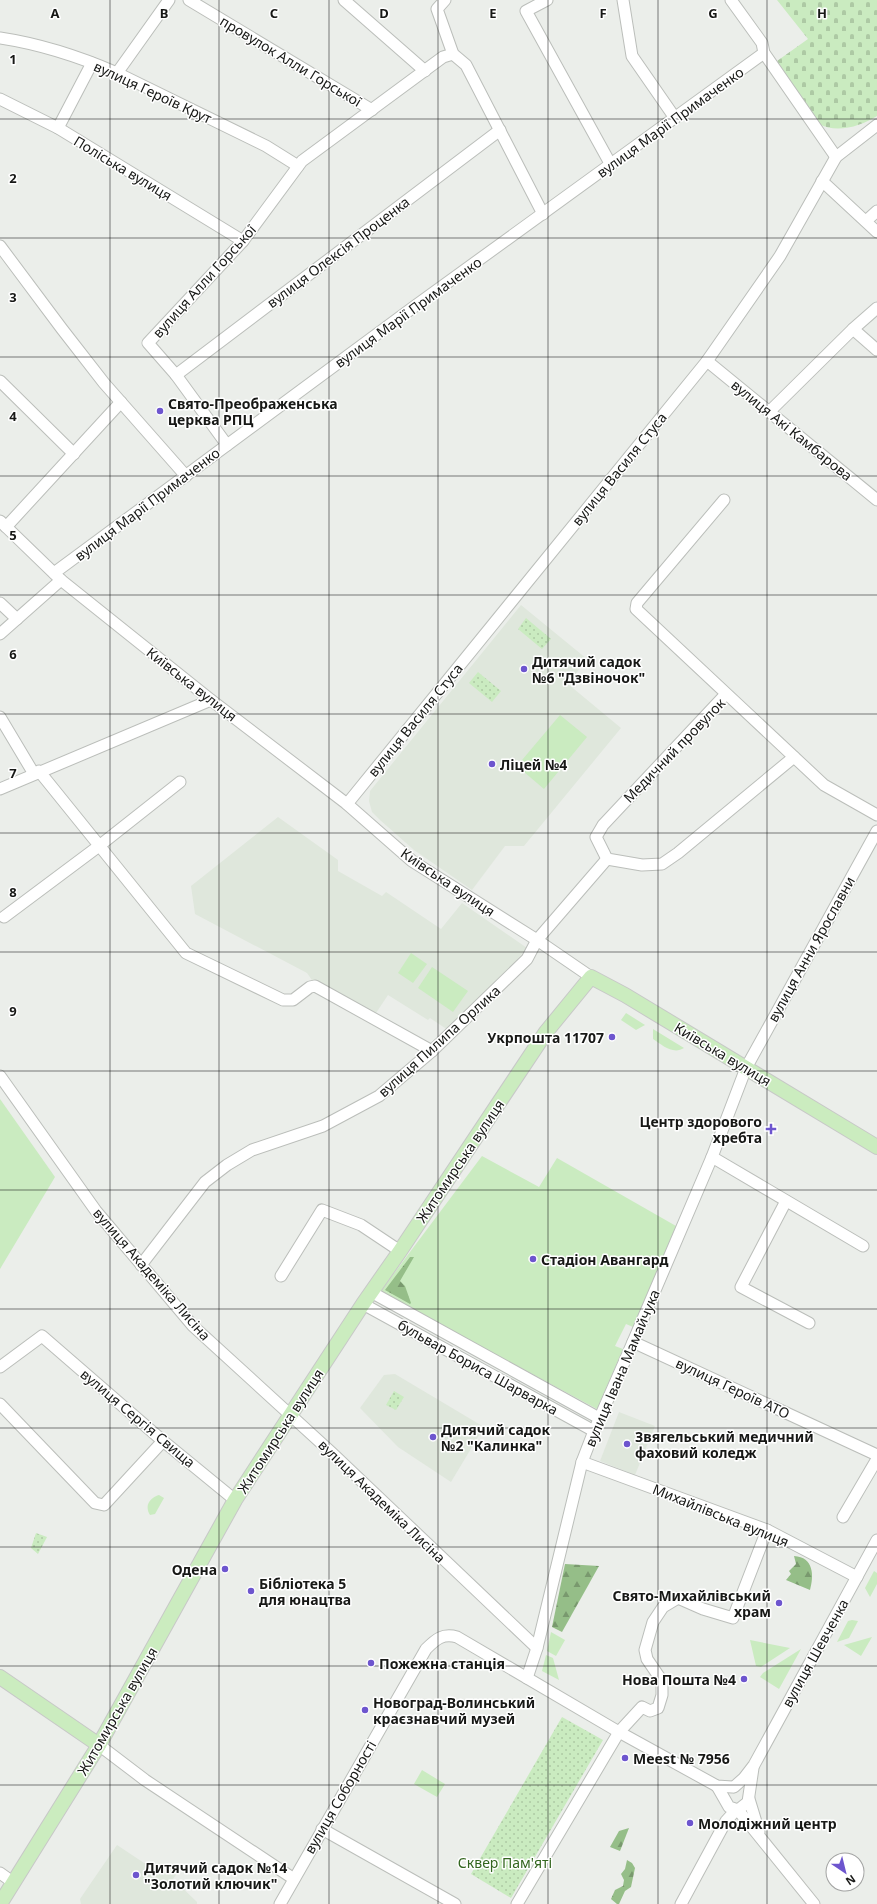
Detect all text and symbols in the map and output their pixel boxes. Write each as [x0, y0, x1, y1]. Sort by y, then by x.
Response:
text: A [51, 4, 60, 22]
text: B [160, 4, 168, 22]
text: C [270, 4, 278, 22]
text: D [379, 4, 389, 22]
text: E [489, 4, 497, 22]
text: F [599, 4, 607, 22]
text: G [708, 4, 718, 22]
text: H [817, 4, 827, 22]
street label: провулок Алли Горської [217, 11, 366, 111]
text: 1 [9, 50, 17, 68]
street label: вулиця Героїв Крут [91, 56, 216, 128]
street label: вулиця Марії Примаченко [593, 62, 747, 182]
street label: Поліська вулиця [70, 131, 176, 205]
text: 2 [9, 169, 17, 187]
street label: вулиця Олексія Проценка [263, 192, 413, 312]
street label: вулиця Алли Горської [148, 220, 260, 342]
street label: вулиця Марії Примаченко [331, 252, 485, 372]
text: 3 [9, 288, 17, 306]
street label: вулиця Акі Камбарова [727, 375, 857, 485]
place label: Свято-Преображенська церква РПЦ [168, 394, 338, 429]
marker: Свято-Преображенська церква РПЦ [155, 406, 165, 416]
text: 4 [9, 407, 17, 425]
street label: вулиця Василя Стуса [567, 408, 671, 530]
street label: вулиця Марії Примаченко [70, 443, 224, 565]
text: 5 [9, 526, 17, 544]
street label: Київська вулиця [143, 643, 241, 725]
text: 6 [9, 645, 17, 663]
place label: Дитячий садок №6 "Дзвіночок" [532, 652, 645, 687]
street label: вулиця Василя Стуса [363, 659, 467, 781]
marker: Дитячий садок №6 "Дзвіночок" [519, 664, 529, 674]
street label: Медичний провулок [619, 693, 729, 807]
place label: Ліцей №4 [500, 755, 567, 774]
marker: Ліцей №4 [487, 759, 497, 769]
text: 7 [9, 764, 17, 782]
street label: Київська вулиця [397, 843, 499, 921]
street label: вулиця Анни Ярославни [763, 873, 859, 1025]
text: 8 [9, 883, 17, 901]
street label: вулиця Пилипа Орлика [374, 981, 504, 1101]
text: 9 [9, 1002, 17, 1020]
street label: Київська вулиця [671, 1018, 775, 1090]
place label: Укрпошта 11707 [487, 1028, 604, 1047]
marker: Укрпошта 11707 [607, 1032, 617, 1042]
street label: Житомирська вулиця [412, 1096, 508, 1226]
place label: Центр здорового хребта [640, 1112, 762, 1147]
marker: Центр здорового хребта [765, 1123, 777, 1135]
street label: вулиця Академіка Лисіна [89, 1204, 215, 1344]
place label: Стадіон Авангард [541, 1250, 668, 1269]
marker: Стадіон Авангард [528, 1254, 538, 1264]
street label: вулиця Івана Мамайчука [580, 1286, 664, 1450]
street label: бульвар Бориса Шарварка [395, 1315, 561, 1419]
street label: вулиця Героїв АТО [673, 1353, 793, 1423]
street label: вулиця Сергія Свища [77, 1364, 199, 1472]
street label: Житомирська вулиця [233, 1365, 327, 1497]
place label: Дитячий садок №2 "Калинка" [441, 1420, 551, 1455]
place label: Звягельський медичний фаховий коледж [635, 1427, 814, 1462]
marker: Дитячий садок №2 "Калинка" [428, 1432, 438, 1442]
street label: вулиця Академіка Лисіна [314, 1435, 450, 1567]
marker: Звягельський медичний фаховий коледж [622, 1439, 632, 1449]
street label: Михайлівська вулиця [650, 1479, 792, 1551]
place label: Одена [172, 1560, 217, 1579]
marker: Одена [220, 1564, 230, 1574]
place label: Бібліотека 5 для юнацтва [259, 1574, 351, 1609]
marker: Бібліотека 5 для юнацтва [246, 1586, 256, 1596]
place label: Свято-Михайлiвський храм [612, 1586, 771, 1621]
street label: вулиця Шевченка [777, 1595, 853, 1711]
marker: Свято-Михайлiвський храм [774, 1598, 784, 1608]
street label: Житомирська вулиця [73, 1644, 161, 1778]
place label: Пожежна станція [379, 1654, 505, 1673]
marker: Пожежна станція [366, 1658, 376, 1668]
place label: Нова Пошта №4 [622, 1670, 736, 1689]
marker: Нова Пошта №4 [739, 1674, 749, 1684]
place label: Новоград-Волинський краєзнавчий музей [373, 1693, 535, 1728]
marker: Новоград-Волинський краєзнавчий музей [360, 1705, 370, 1715]
street label: вулиця Соборності [300, 1737, 380, 1857]
place label: Meest № 7956 [633, 1749, 730, 1768]
marker: Meest № 7956 [620, 1753, 630, 1763]
place label: Молодіжний центр [698, 1814, 837, 1833]
marker: Молодіжний центр [685, 1818, 695, 1828]
north arrow [825, 1852, 865, 1892]
park label: Сквер Пам'яті [458, 1853, 552, 1872]
place label: Дитячий садок №14 "Золотий ключик" [144, 1858, 287, 1893]
marker: Дитячий садок №14 "Золотий ключик" [131, 1870, 141, 1880]
text: N [843, 1872, 859, 1889]

